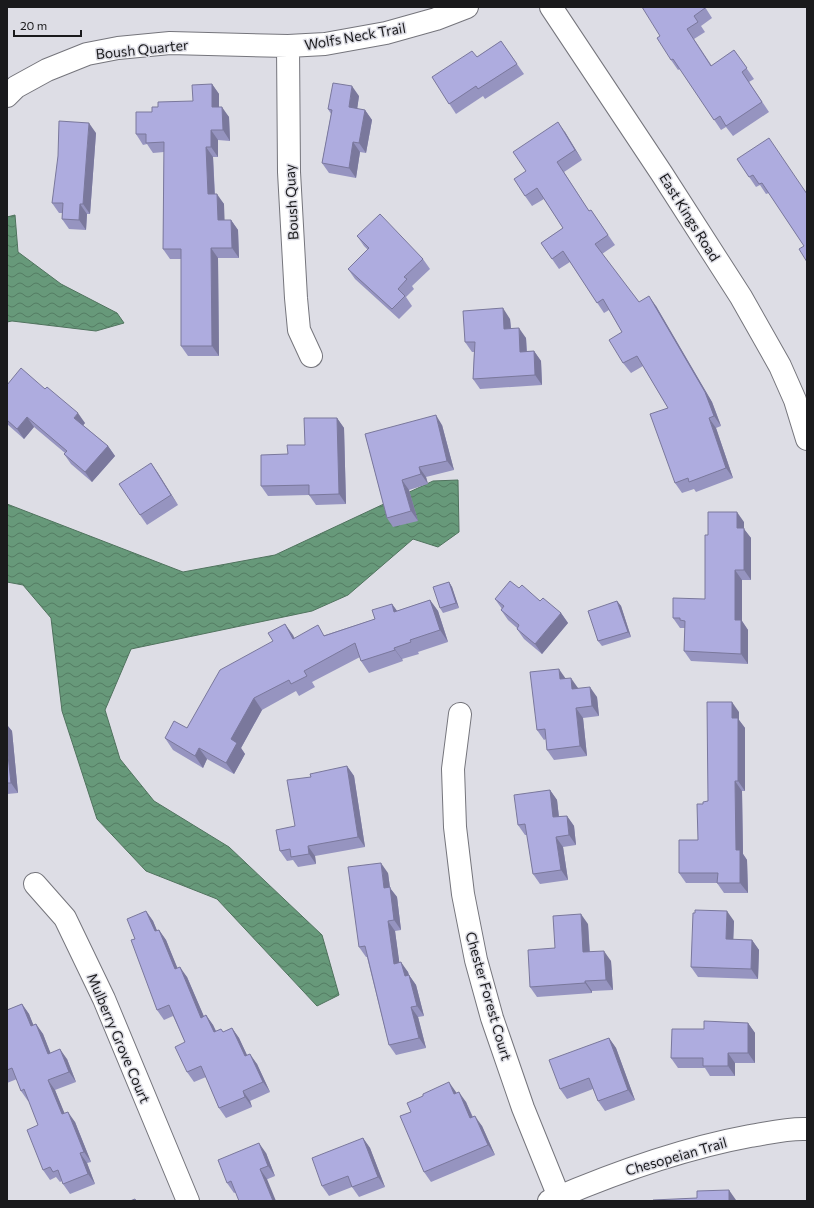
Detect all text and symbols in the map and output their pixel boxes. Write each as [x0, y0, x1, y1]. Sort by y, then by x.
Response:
scale bar [14, 12, 81, 38]
text: 20 m [20, 18, 47, 32]
street label: Wolfs Neck Trail [303, 19, 407, 53]
street label: Boush Quarter [95, 36, 190, 62]
street label: Boush Quay [281, 164, 301, 240]
street label: East Kings Road [656, 170, 724, 264]
street label: Chester Forest Court [462, 930, 516, 1063]
street label: Mulberry Grove Court [84, 971, 154, 1106]
street label: Chesopeian Trail [623, 1133, 729, 1179]

